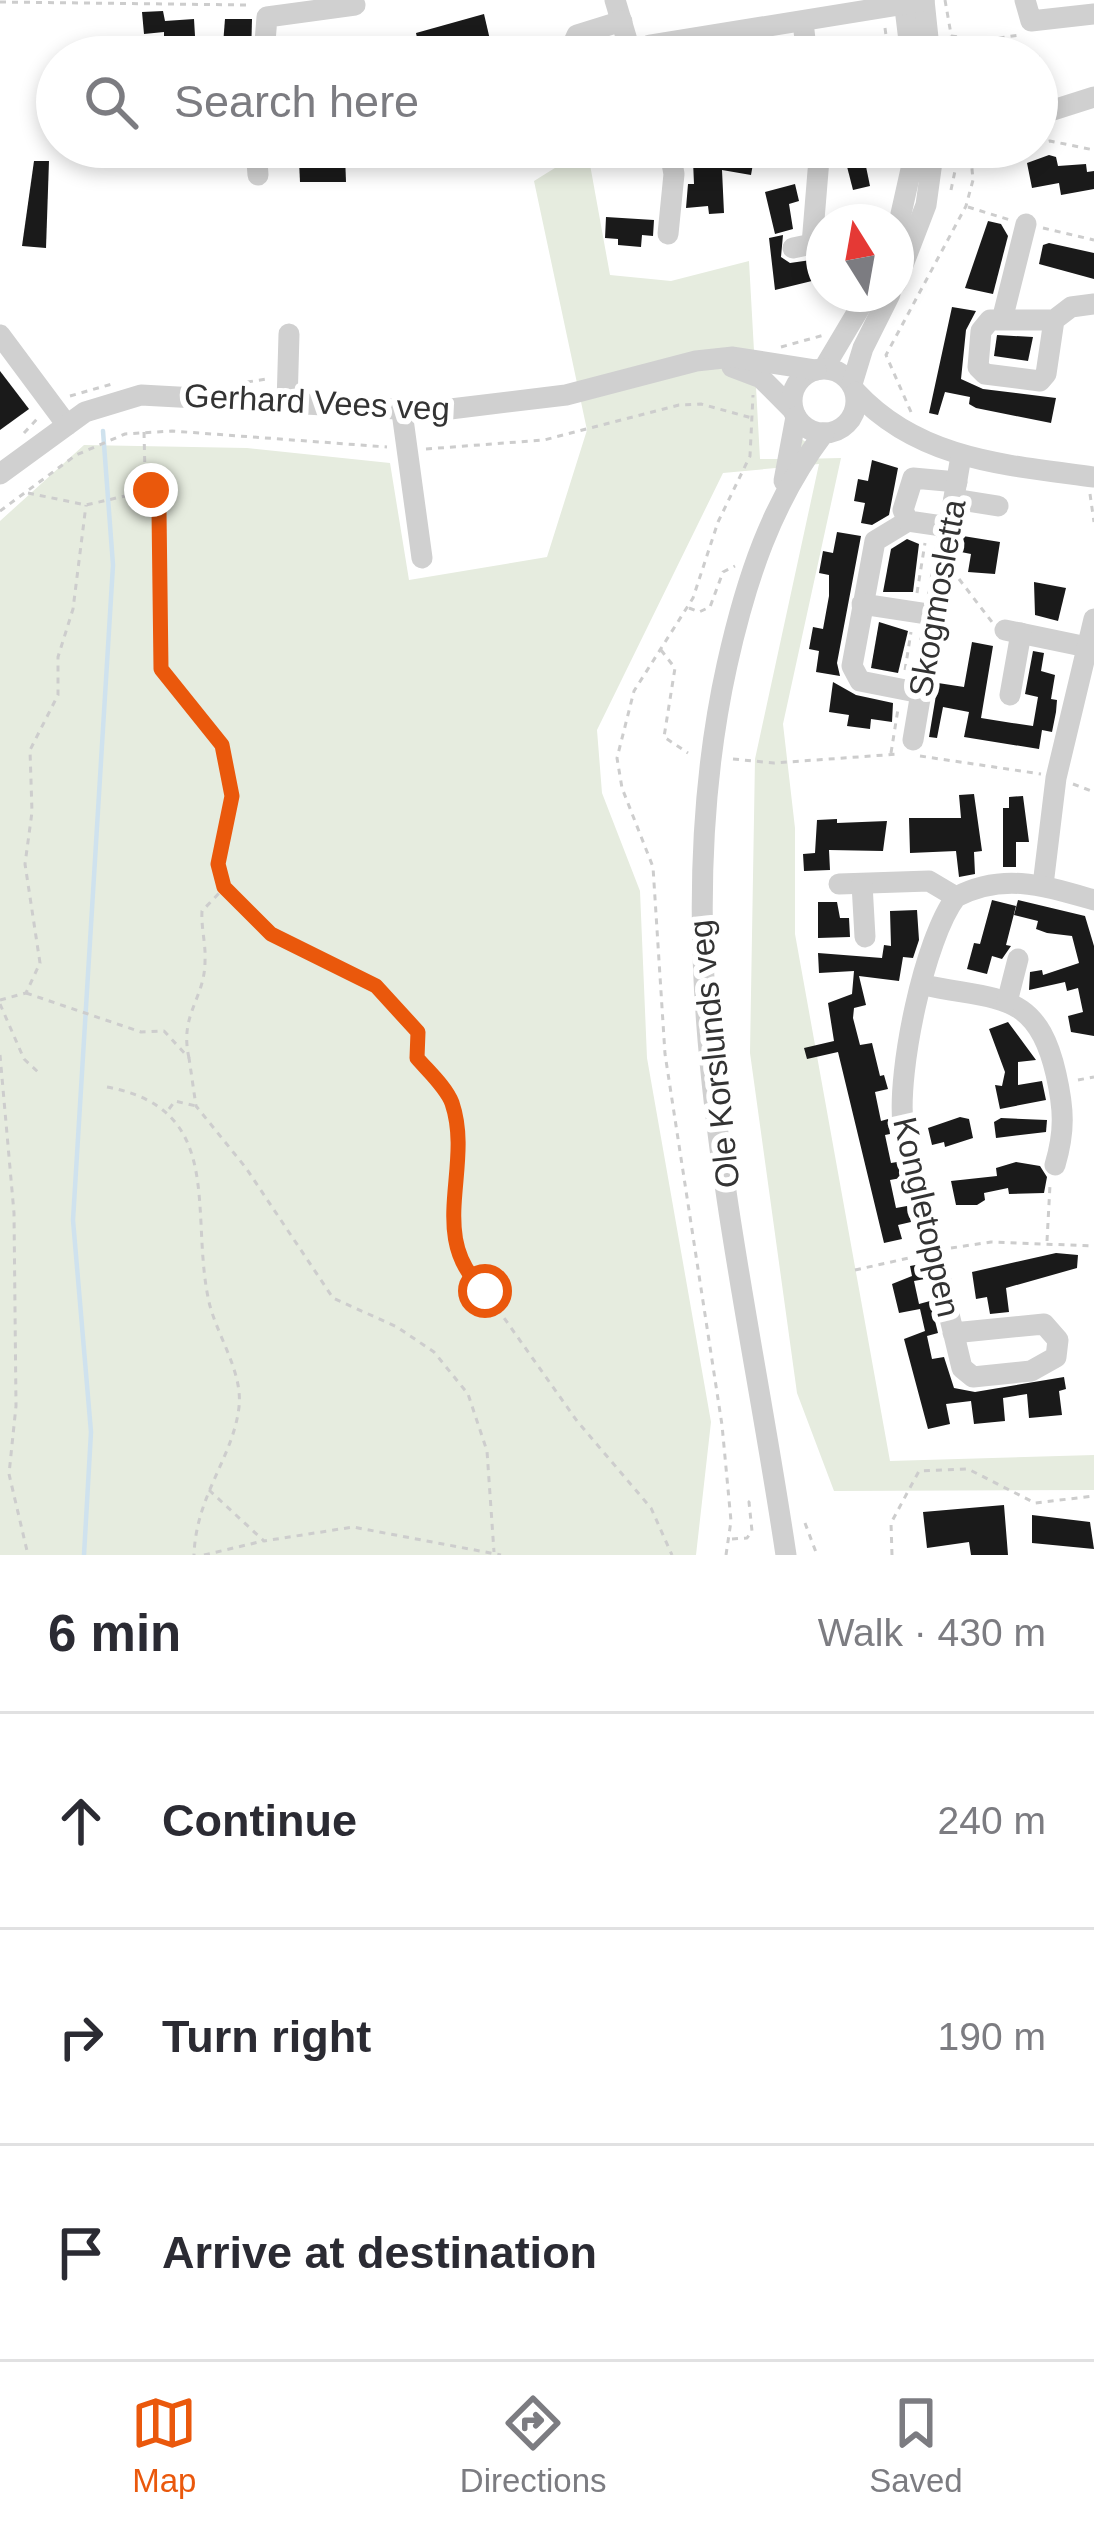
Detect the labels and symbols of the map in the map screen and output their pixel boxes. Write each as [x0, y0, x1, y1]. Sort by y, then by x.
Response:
north arrow [806, 204, 914, 312]
street label: Gerhard Vees veg [183, 377, 451, 427]
route end [124, 463, 178, 517]
street label: Skogmosletta [901, 496, 973, 700]
street label: Ole Korslunds veg [682, 918, 746, 1190]
street label: Kongletoppen [886, 1114, 968, 1320]
route start [458, 1264, 512, 1318]

